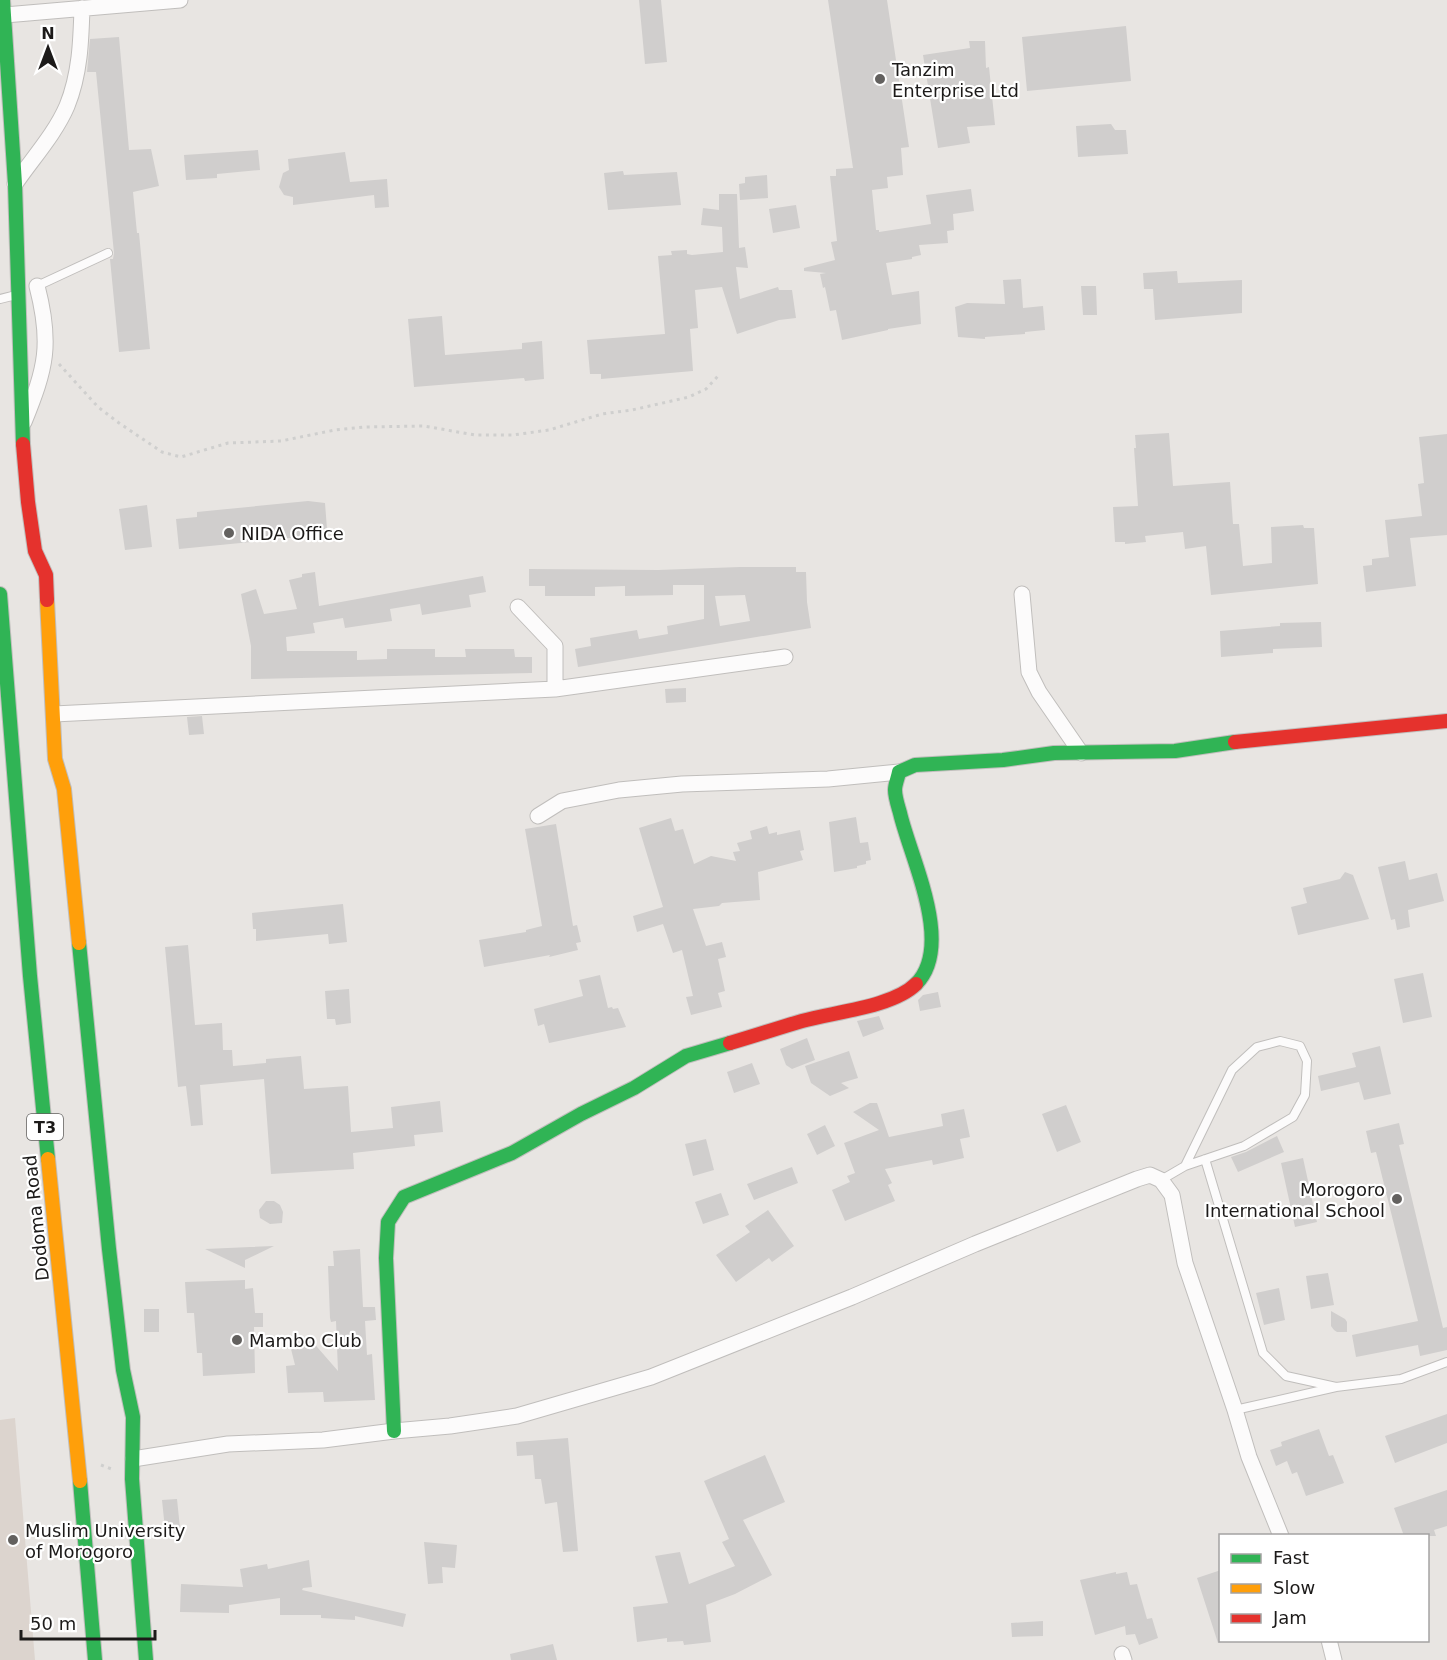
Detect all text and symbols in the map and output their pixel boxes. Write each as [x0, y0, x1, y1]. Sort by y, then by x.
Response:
north arrow [18, 18, 78, 78]
text: N [41, 24, 55, 43]
place label: Tanzim Enterprise Ltd [891, 59, 1019, 101]
marker: Tanzim Enterprise Ltd [873, 72, 887, 86]
place label: NIDA Office [241, 523, 344, 544]
marker: NIDA Office [222, 526, 236, 540]
road number: T3 [27, 1114, 63, 1140]
street label: Dodoma Road [19, 1154, 53, 1282]
place label: Morogoro International School [1205, 1179, 1385, 1221]
marker: Morogoro International School [1390, 1192, 1404, 1206]
place label: Mambo Club [249, 1330, 362, 1351]
marker: Mambo Club [230, 1333, 244, 1347]
place label: Muslim University of Morogoro [25, 1520, 186, 1562]
marker: Muslim University of Morogoro [6, 1533, 20, 1547]
legend [1219, 1534, 1429, 1642]
text: Fast [1273, 1547, 1309, 1568]
text: Slow [1273, 1577, 1315, 1598]
scale bar [21, 1603, 154, 1641]
text: Jam [1272, 1607, 1307, 1628]
text: 50 m [30, 1613, 76, 1634]

